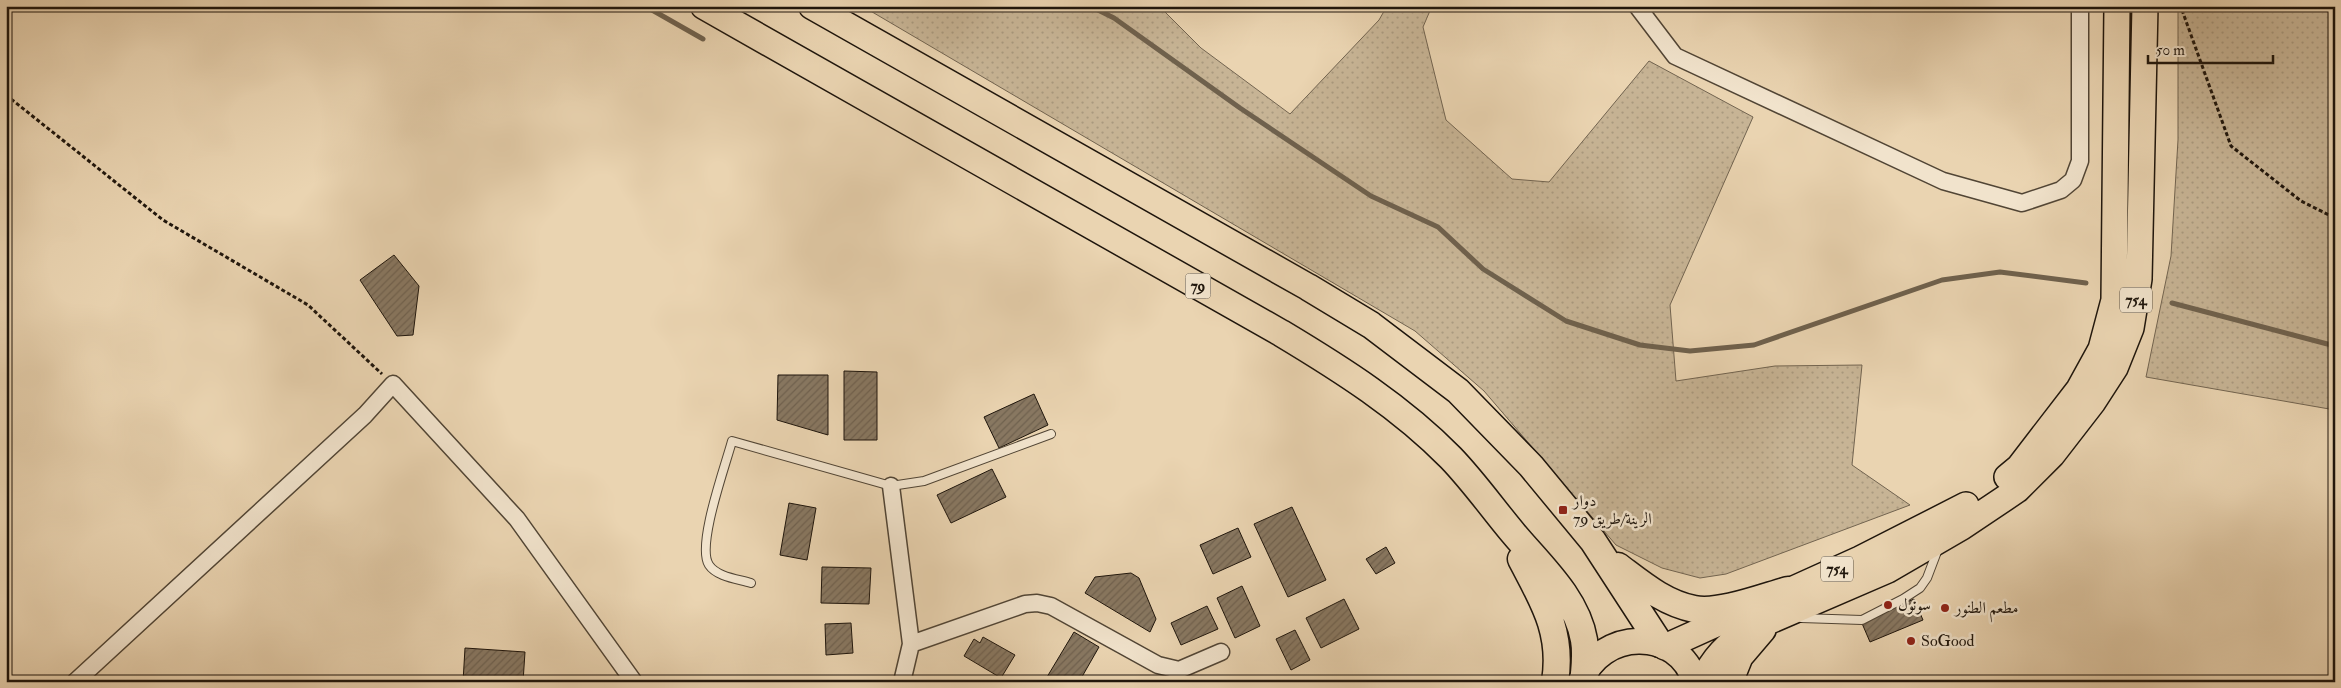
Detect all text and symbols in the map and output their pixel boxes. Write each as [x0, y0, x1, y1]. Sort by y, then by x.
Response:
scale bar [2148, 32, 2274, 64]
text: 50 m [2156, 41, 2185, 60]
road number: 79 [1186, 274, 1210, 298]
road number: 754 [2120, 288, 2152, 312]
place label: دوار الرينة/طريق 79 [1571, 491, 1652, 529]
marker: دوار الرينة/طريق 79 [1557, 504, 1569, 516]
road number: 754 [1821, 556, 1853, 582]
place label: سونول [1898, 595, 1931, 615]
place label: مطعم الطنور [1953, 598, 2019, 623]
marker: سونول [1882, 599, 1894, 611]
marker: مطعم الطنور [1939, 602, 1951, 614]
place label: SoGood [1921, 631, 1974, 651]
marker: SoGood [1905, 635, 1917, 647]

